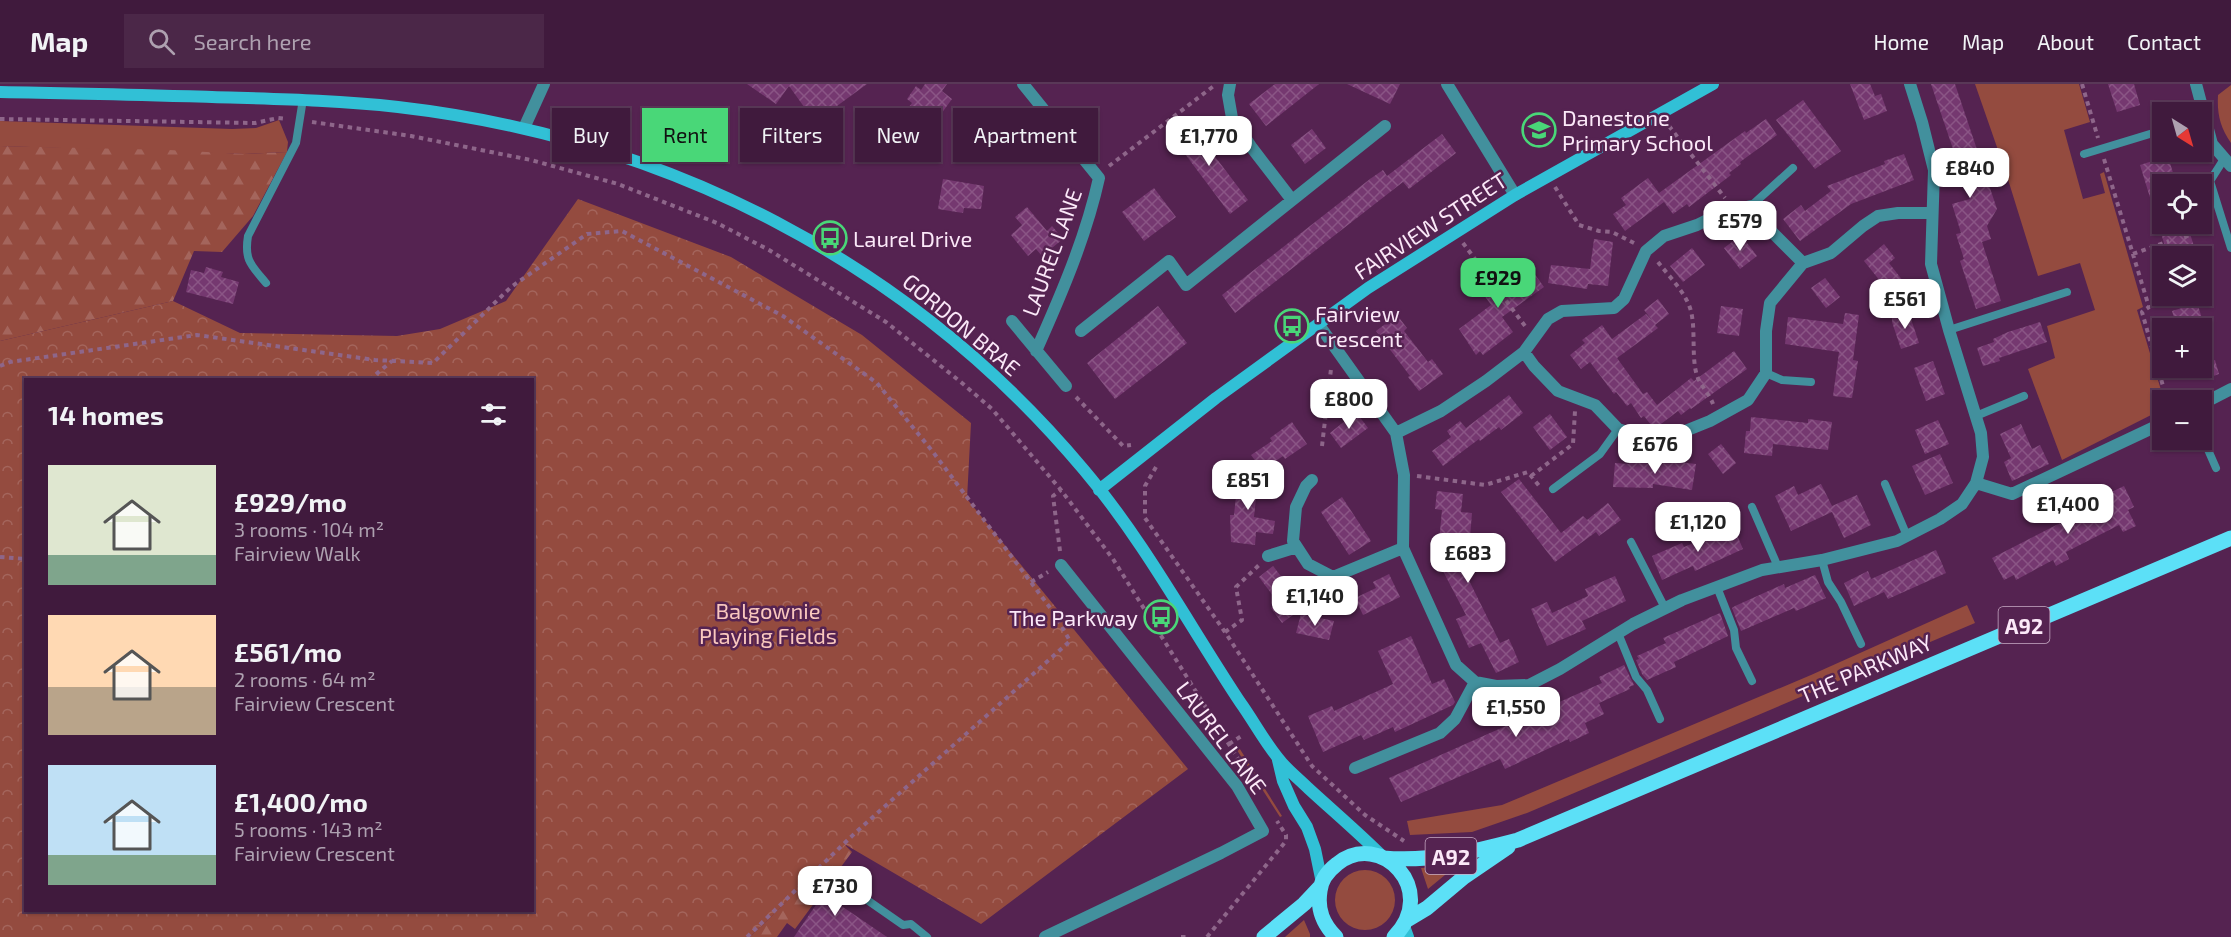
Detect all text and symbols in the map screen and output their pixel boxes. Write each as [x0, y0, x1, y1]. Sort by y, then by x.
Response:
search box [124, 14, 544, 68]
text: Map [30, 24, 88, 58]
icon: search [145, 25, 178, 58]
text: Search here [193, 28, 312, 54]
text: Home [1873, 29, 1929, 54]
text: Map [1962, 29, 2004, 54]
text: About [2037, 29, 2094, 54]
text: Contact [2127, 29, 2201, 54]
north arrow [2152, 102, 2212, 162]
map controls [2152, 102, 2212, 450]
place label: Danestone Primary School [1562, 104, 1713, 155]
chip: Buy [552, 108, 630, 162]
chip: Rent [642, 108, 728, 162]
chip: Filters [740, 108, 843, 162]
chip: New [855, 108, 941, 162]
chip: Apartment [953, 108, 1098, 162]
school or university icon: Danestone Primary School [1521, 112, 1557, 148]
pin: £1,770 [1160, 116, 1258, 167]
text: £1,770 [1180, 123, 1238, 147]
pin: £840 [1934, 148, 2006, 199]
text: £840 [1945, 155, 1995, 179]
street label: FAIRVIEW STREET [1349, 166, 1511, 284]
button: locate [2152, 174, 2212, 234]
street label: LAUREL LANE [1016, 185, 1086, 319]
pin: £579 [1704, 201, 1776, 252]
text: £579 [1717, 208, 1763, 232]
bus stop icon: Laurel Drive [812, 220, 848, 256]
place label: Laurel Drive [853, 225, 972, 251]
button: layers [2152, 246, 2212, 306]
pin: £929 [1462, 258, 1534, 309]
text: £929 [1475, 265, 1521, 289]
street label: GORDON BRAE [898, 267, 1026, 381]
pin: £561 [1869, 279, 1941, 330]
text: £561 [1883, 286, 1927, 310]
place label: Fairview Crescent [1315, 300, 1403, 351]
bus stop icon: Fairview Crescent [1274, 308, 1310, 344]
button: + [2152, 318, 2212, 378]
pin: £800 [1313, 379, 1385, 430]
text: £800 [1324, 386, 1374, 410]
button: − [2152, 390, 2212, 450]
icon: filters [477, 398, 510, 431]
text: 14 homes [48, 399, 164, 430]
pin: £676 [1619, 424, 1691, 475]
text: £676 [1632, 431, 1678, 455]
pin: £851 [1212, 460, 1284, 511]
text: £851 [1226, 467, 1270, 491]
pin: £1,400 [2019, 484, 2117, 535]
text: £929/mo [234, 486, 347, 517]
icon: home [96, 489, 168, 561]
text: £1,400 [2036, 491, 2100, 515]
pin: £1,120 [1649, 502, 1747, 553]
text: £1,120 [1669, 509, 1727, 533]
text: 3 rooms · 104 m² [234, 517, 384, 541]
pin: £683 [1432, 533, 1504, 584]
text: £683 [1444, 540, 1492, 564]
text: Fairview Walk [234, 541, 361, 565]
pin: £1,140 [1266, 576, 1364, 627]
text: £1,140 [1286, 583, 1344, 607]
park label: Balgownie Playing Fields [699, 597, 837, 648]
bus stop icon: The Parkway [1143, 599, 1179, 635]
place label: The Parkway [1009, 604, 1138, 630]
road number: A92 [1998, 607, 2050, 643]
street label: THE PARKWAY [1794, 628, 1936, 708]
text: £561/mo [234, 636, 342, 667]
icon: home [96, 639, 168, 711]
text: 2 rooms · 64 m² [234, 667, 376, 691]
street label: LAUREL LANE [1171, 676, 1273, 798]
pin: £1,550 [1467, 687, 1565, 738]
text: Fairview Crescent [234, 691, 395, 715]
text: £1,550 [1486, 694, 1546, 718]
text: £1,400/mo [234, 786, 368, 817]
icon: home [96, 789, 168, 861]
text: 5 rooms · 143 m² [234, 817, 383, 841]
road number: A92 [1426, 838, 1476, 874]
text: Fairview Crescent [234, 841, 395, 865]
pin: £730 [799, 866, 871, 917]
text: £730 [812, 873, 858, 897]

